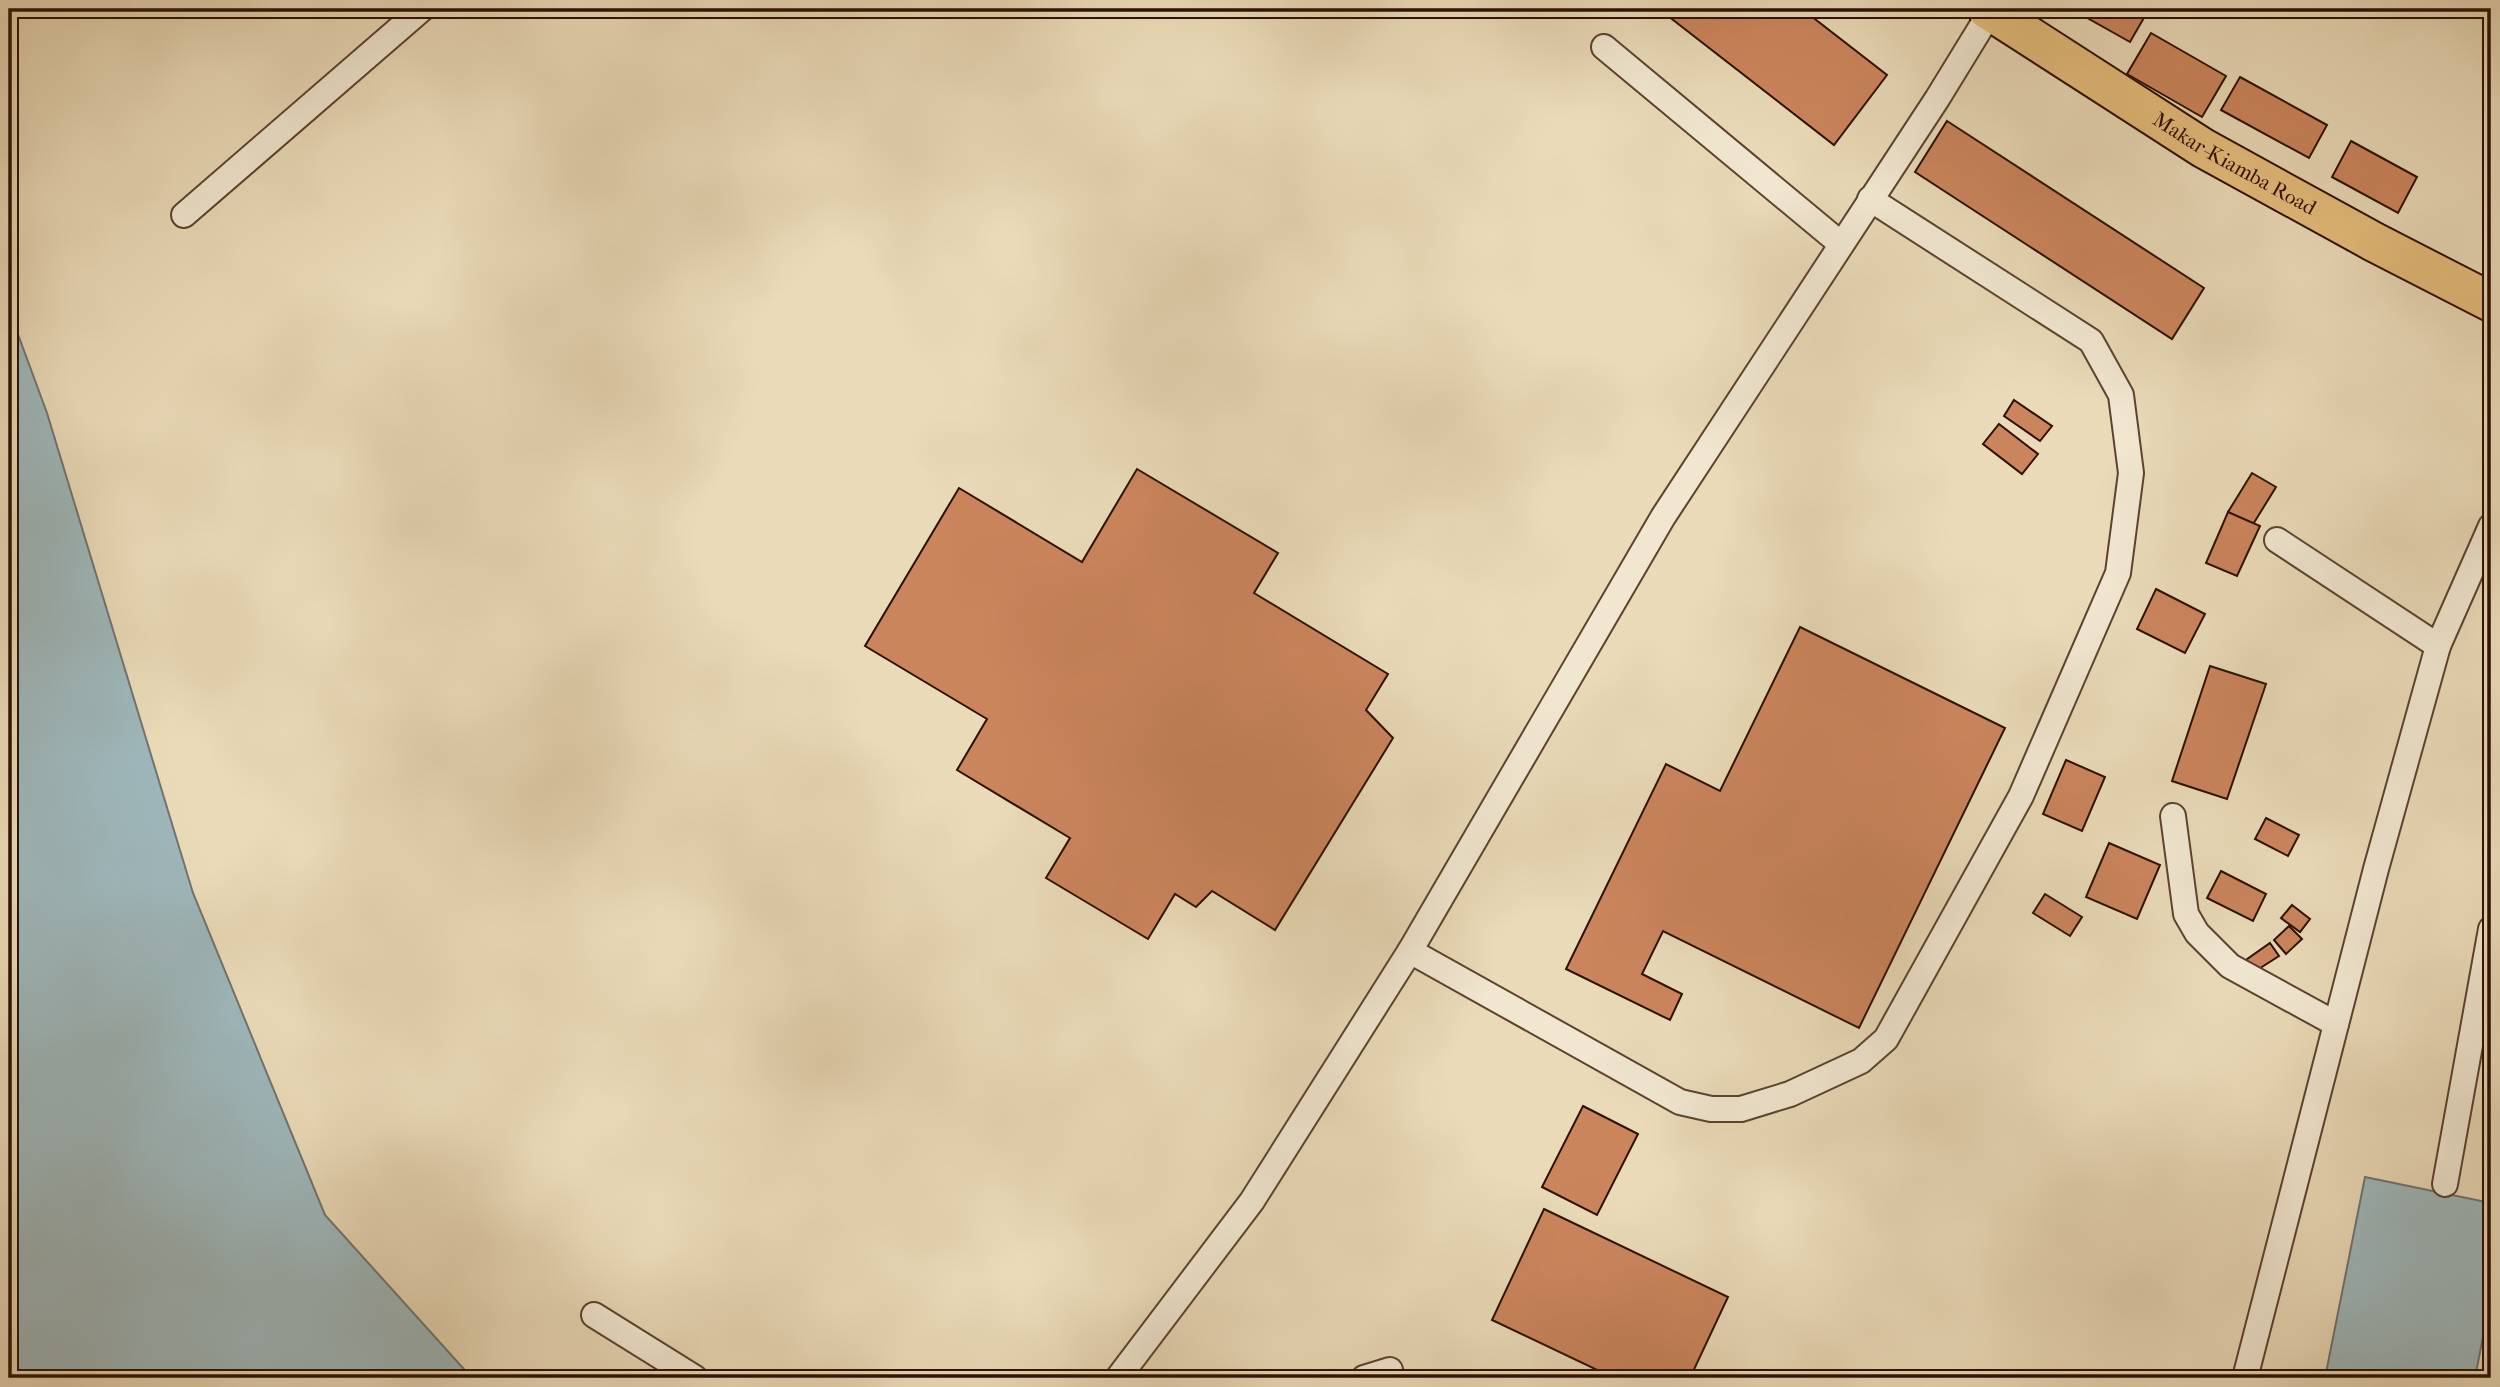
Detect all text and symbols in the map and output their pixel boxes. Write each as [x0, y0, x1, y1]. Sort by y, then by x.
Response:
street label: Makar-Kiamba Road [2149, 107, 2321, 220]

